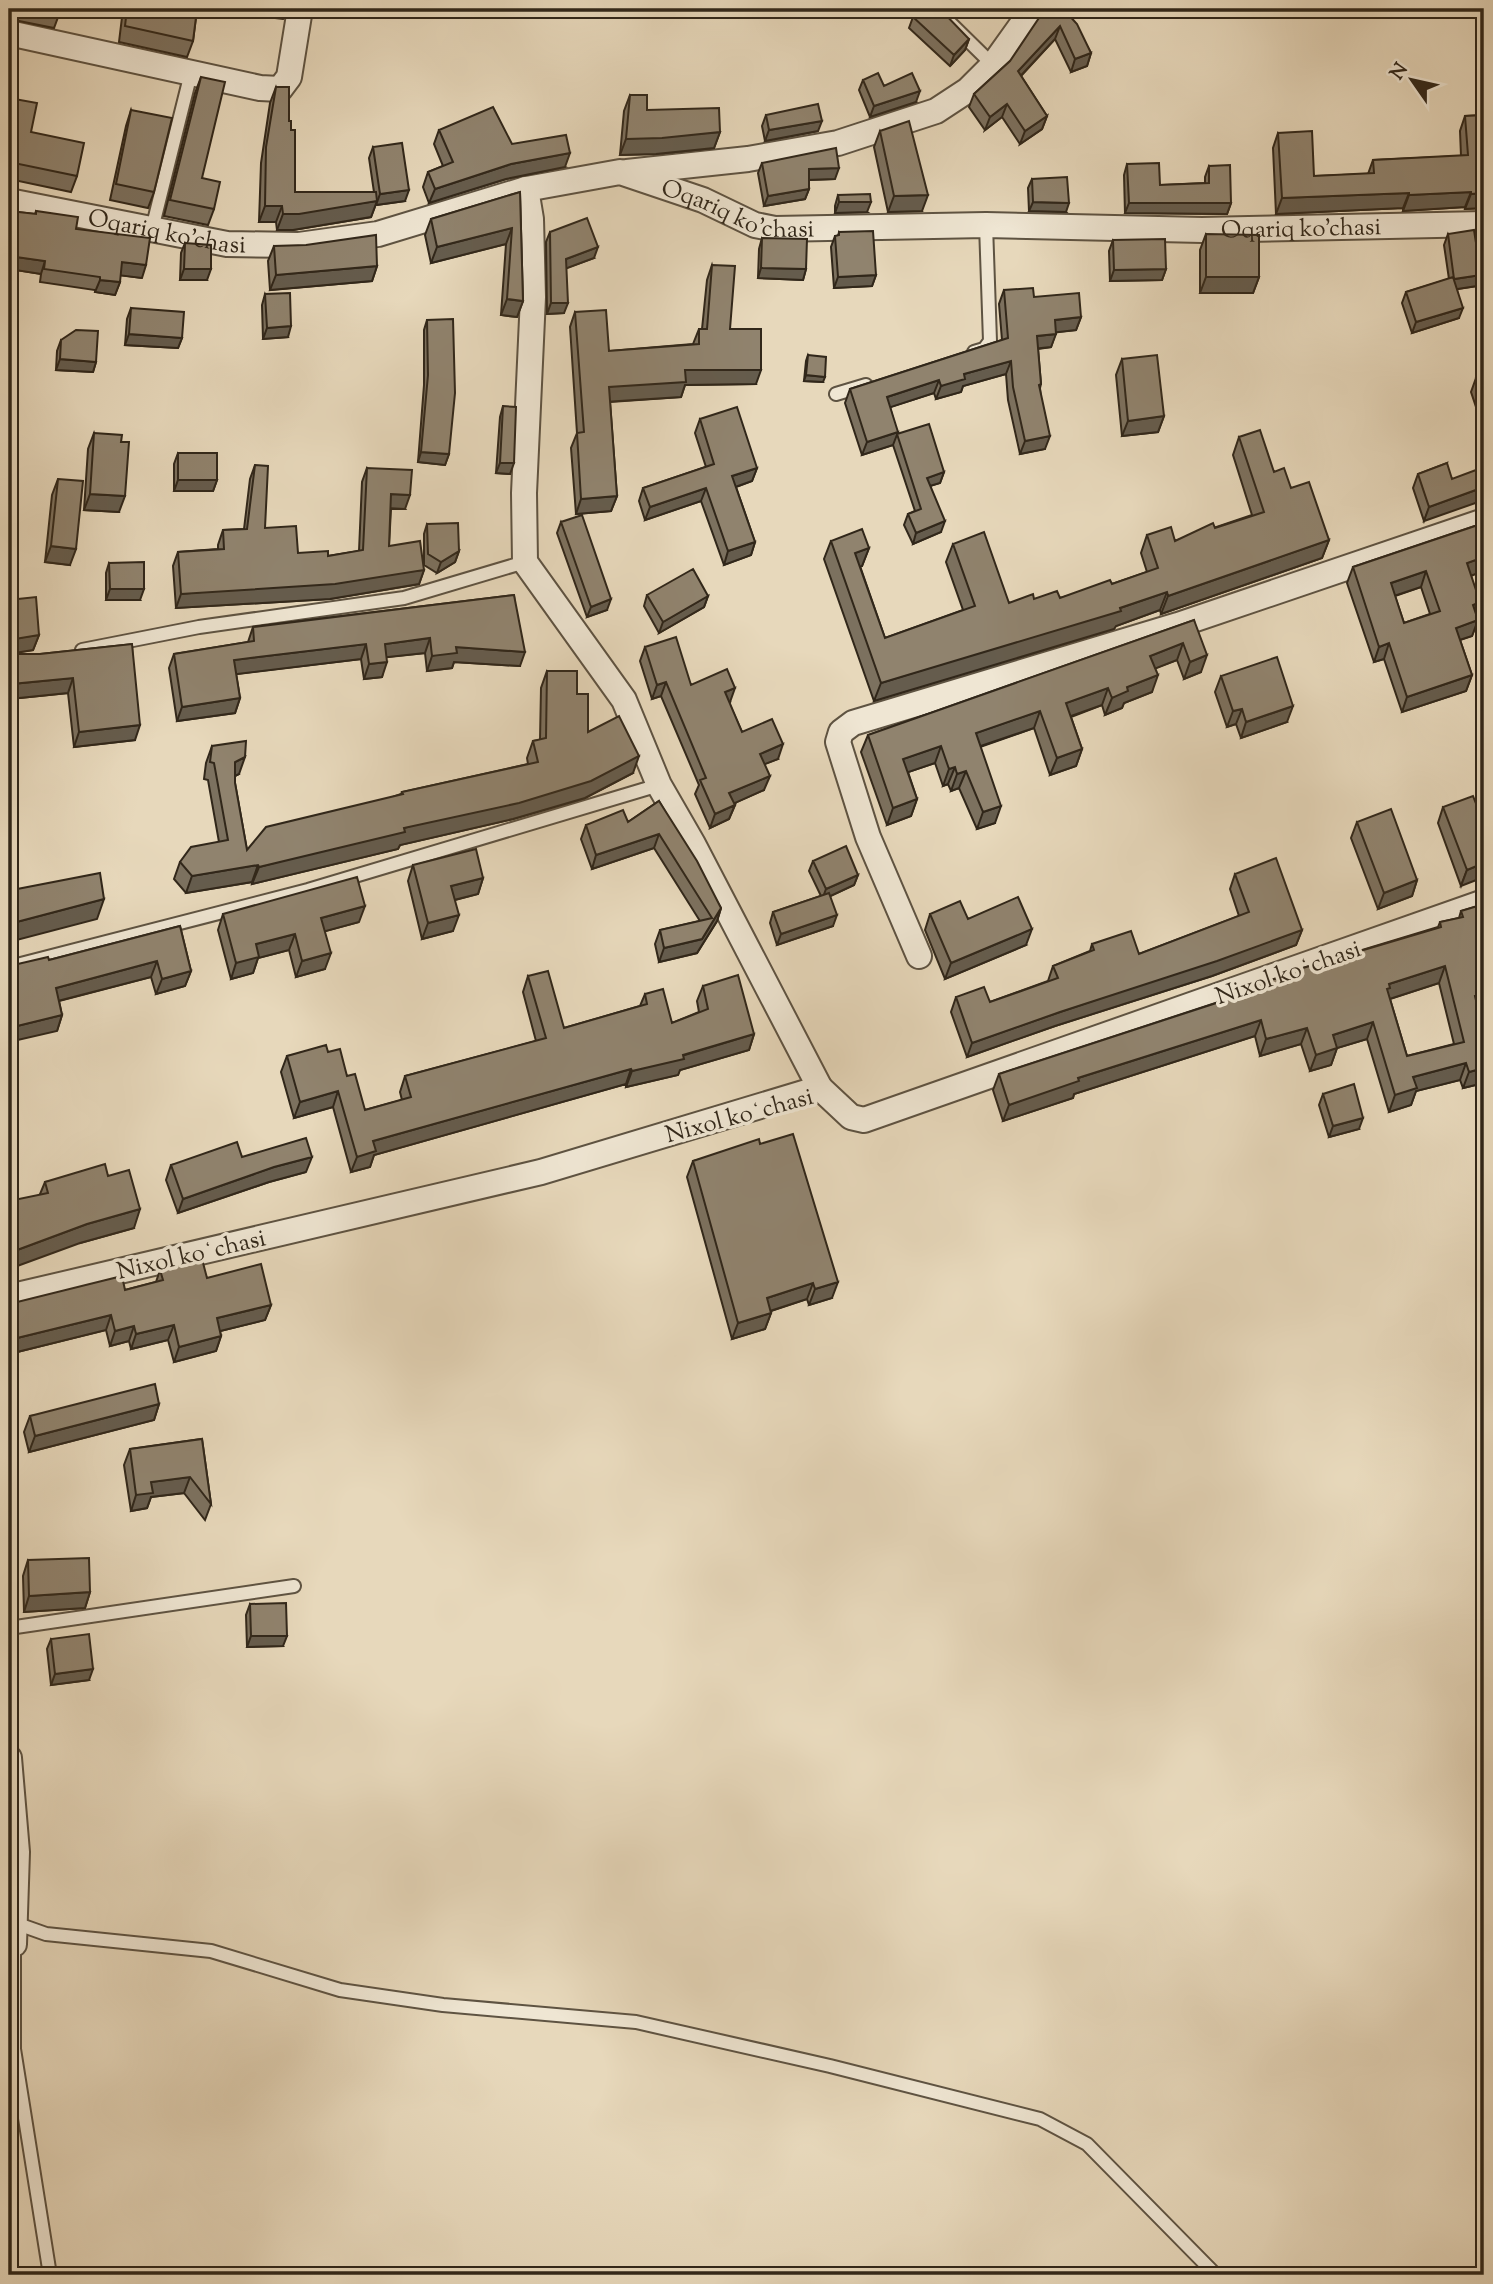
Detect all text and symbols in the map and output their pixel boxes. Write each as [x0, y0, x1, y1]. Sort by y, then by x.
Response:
north arrow [1378, 46, 1448, 116]
text: N [1385, 58, 1415, 86]
street label: Oqariq ko'chasi [656, 172, 815, 248]
street label: Oqariq ko'chasi [85, 202, 246, 263]
street label: Oqariq ko'chasi [1221, 211, 1382, 249]
street label: Nixol koʻchasi [1211, 933, 1366, 1015]
street label: Nixol koʻchasi [662, 1081, 818, 1153]
street label: Nixol koʻchasi [114, 1222, 270, 1290]

